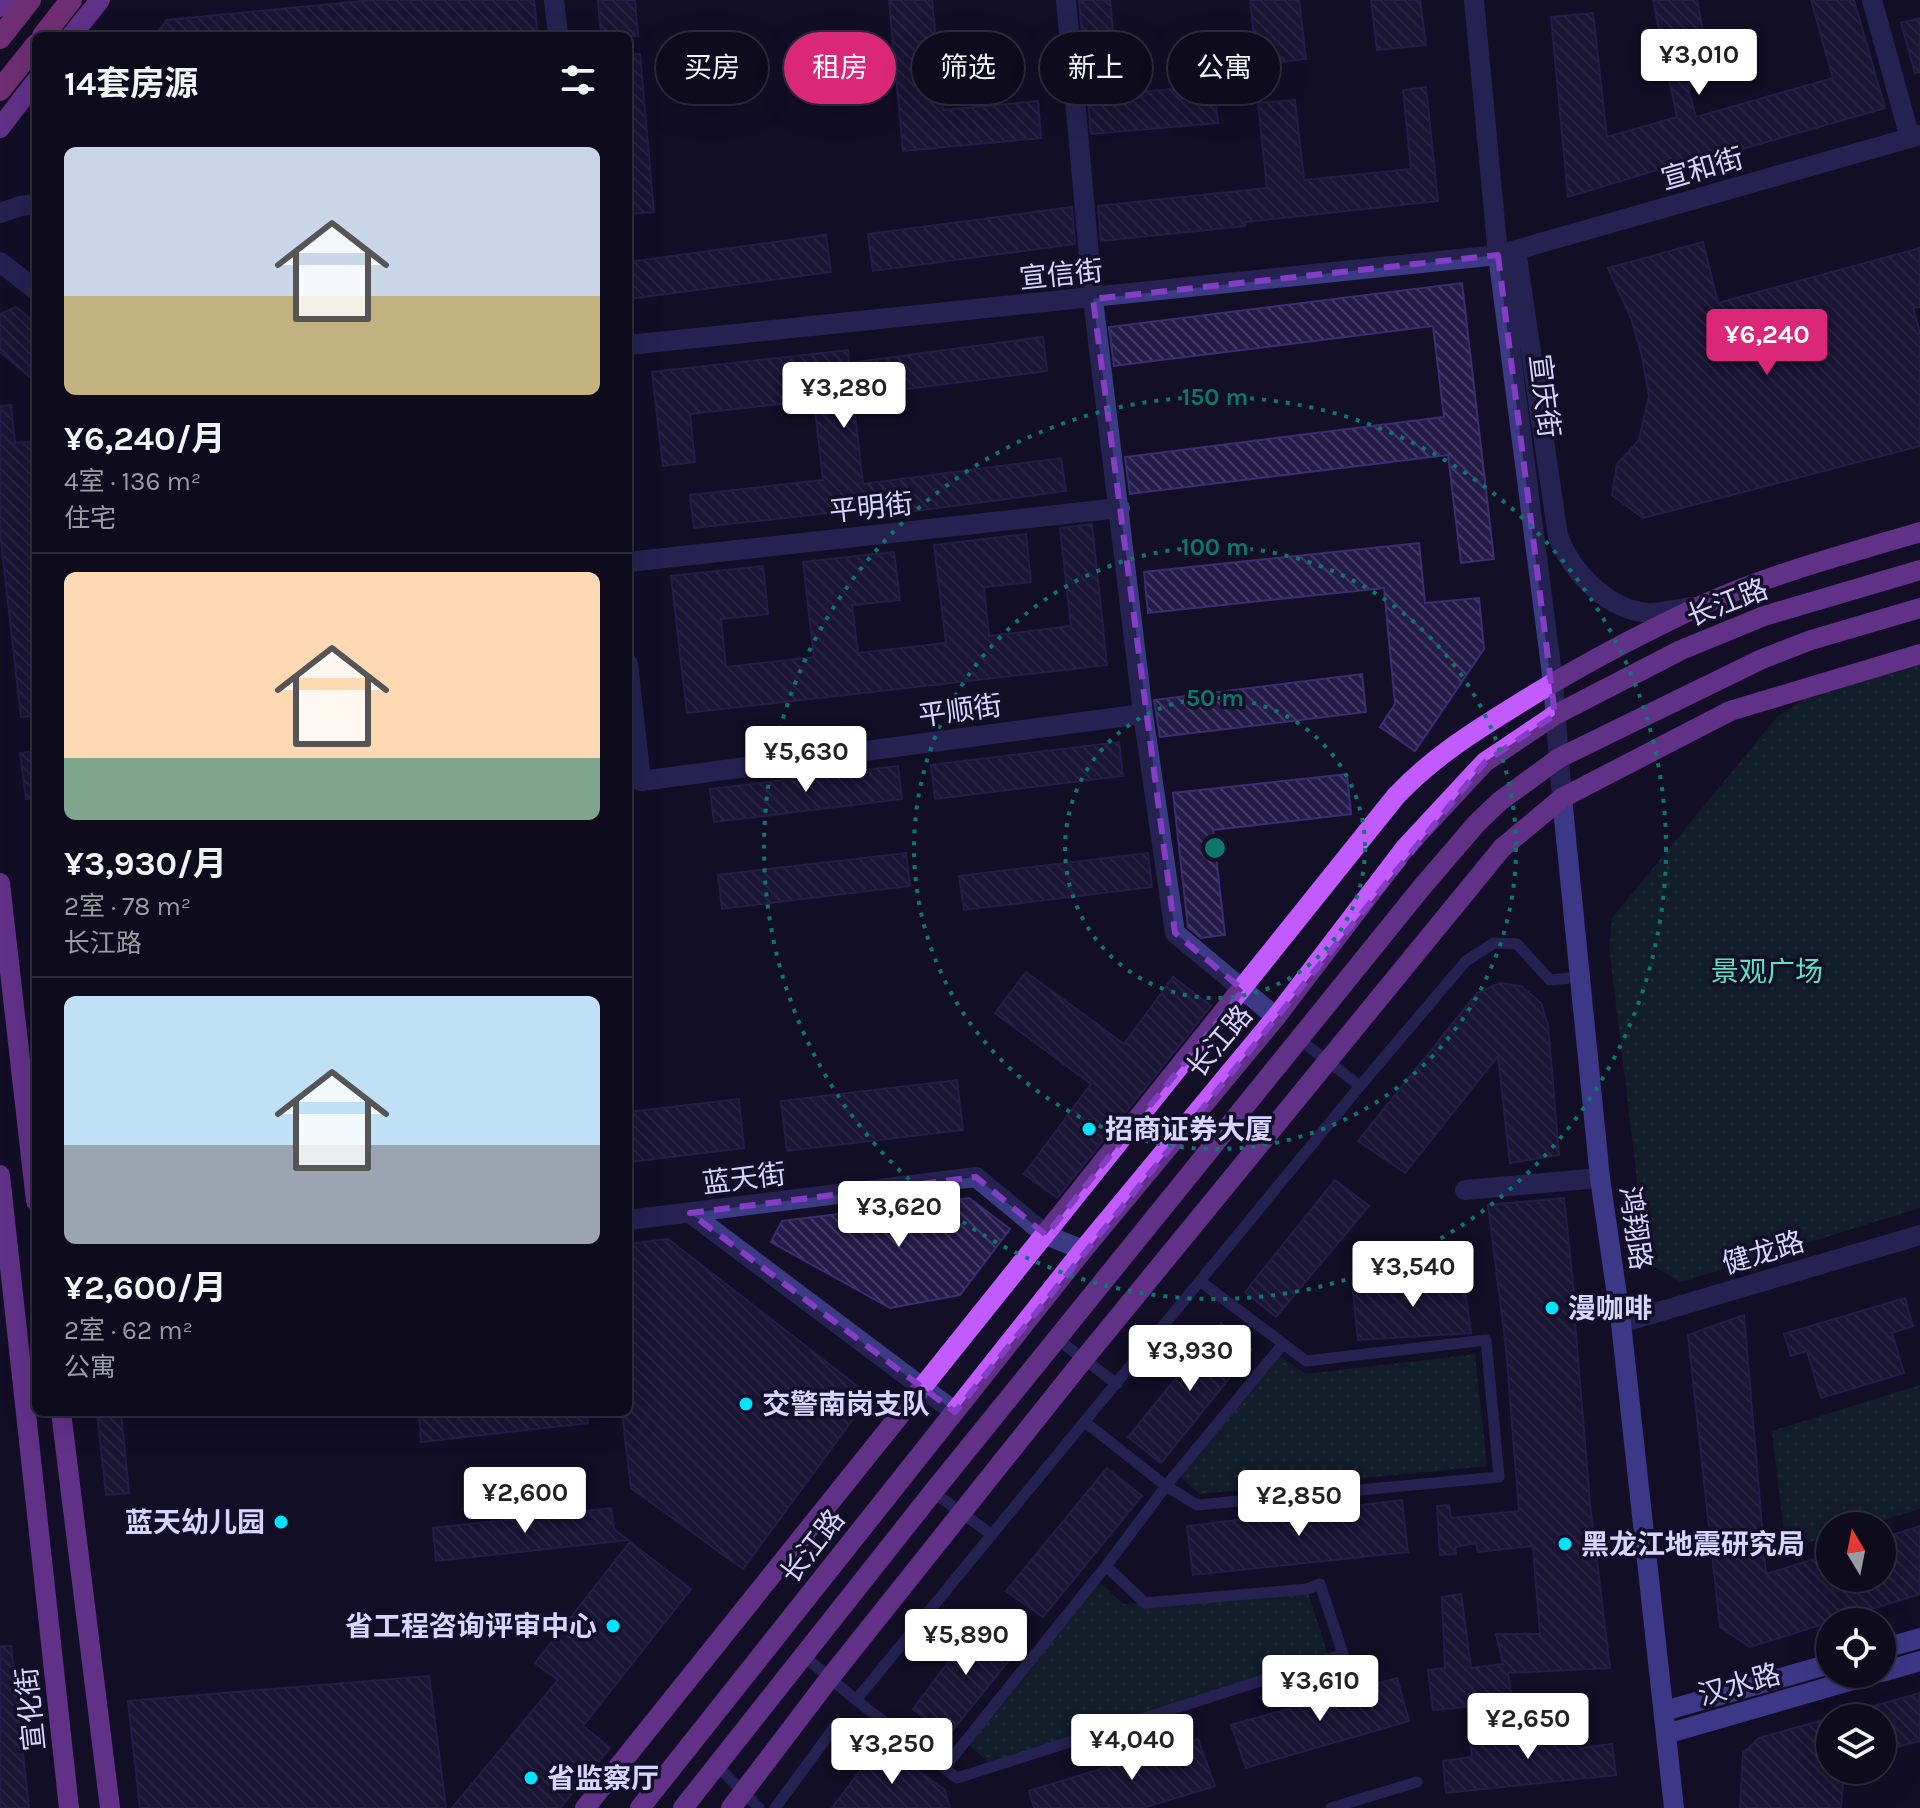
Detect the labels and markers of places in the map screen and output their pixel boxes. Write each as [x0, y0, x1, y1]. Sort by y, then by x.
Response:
pin: ¥3,010 [1634, 29, 1764, 97]
pin: ¥6,240 [1702, 309, 1832, 377]
pin: ¥3,280 [779, 362, 909, 430]
pin: ¥5,630 [741, 726, 871, 794]
centre of rings [1201, 834, 1229, 862]
place label: 招商证券大厦 [1105, 1113, 1273, 1146]
marker: 招商证券大厦 [1080, 1120, 1098, 1138]
pin: ¥3,620 [834, 1181, 964, 1249]
pin: ¥3,540 [1348, 1241, 1478, 1309]
place label: 漫咖啡 [1568, 1292, 1652, 1325]
marker: 漫咖啡 [1543, 1299, 1561, 1317]
pin: ¥3,930 [1125, 1325, 1255, 1393]
place label: 交警南岗支队 [762, 1388, 930, 1421]
marker: 交警南岗支队 [737, 1395, 755, 1413]
pin: ¥2,600 [460, 1467, 590, 1535]
pin: ¥2,850 [1234, 1470, 1364, 1538]
place label: 蓝天幼儿园 [125, 1506, 265, 1539]
marker: 蓝天幼儿园 [272, 1513, 290, 1531]
place label: 黑龙江地震研究局 [1581, 1528, 1805, 1561]
marker: 黑龙江地震研究局 [1556, 1535, 1574, 1553]
pin: ¥5,890 [901, 1609, 1031, 1677]
place label: 省工程咨询评审中心 [345, 1610, 597, 1643]
marker: 省工程咨询评审中心 [604, 1617, 622, 1635]
pin: ¥3,610 [1255, 1655, 1385, 1723]
pin: ¥2,650 [1463, 1693, 1593, 1761]
pin: ¥4,040 [1067, 1714, 1197, 1782]
pin: ¥3,250 [827, 1718, 957, 1786]
place label: 省监察厅 [547, 1762, 659, 1795]
marker: 省监察厅 [522, 1769, 540, 1787]

